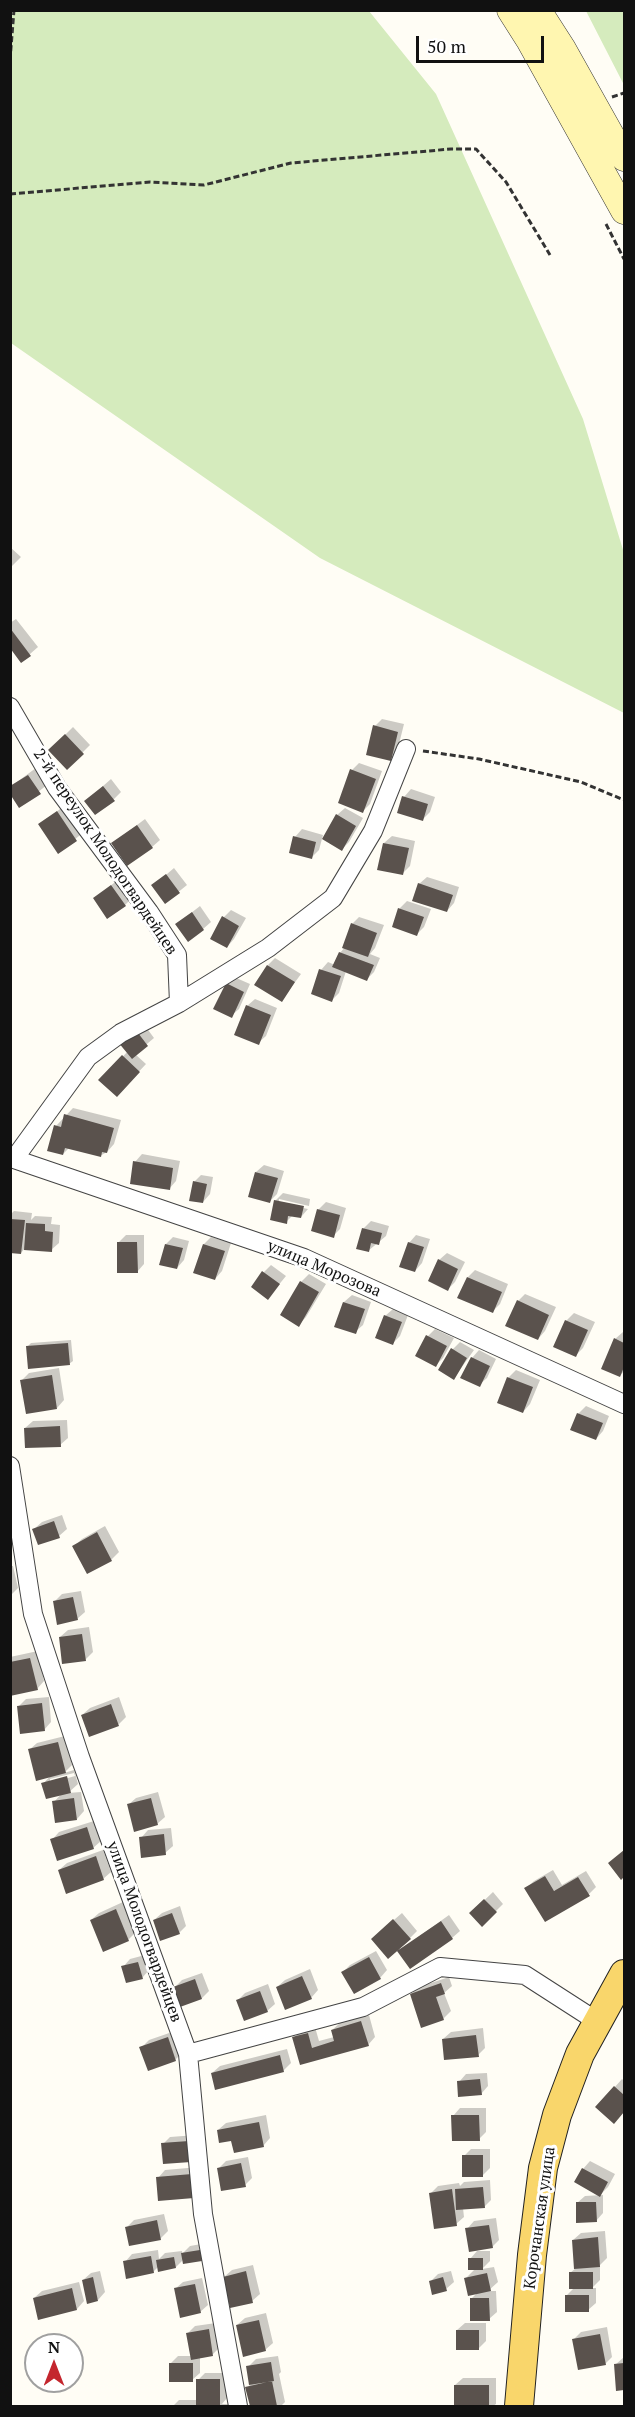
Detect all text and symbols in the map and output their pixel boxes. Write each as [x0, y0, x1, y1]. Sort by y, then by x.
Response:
scale bar [419, 24, 546, 62]
text: 50 m [427, 34, 466, 58]
street label: 2-й переулок Молодогвардейцев [29, 745, 181, 959]
street label: улица Морозова [264, 1236, 384, 1302]
street label: улица Молодогвардейцев [102, 1839, 186, 2025]
street label: Корочанская улица [520, 2146, 560, 2290]
north arrow [24, 2333, 84, 2393]
text: N [48, 2336, 60, 2358]

